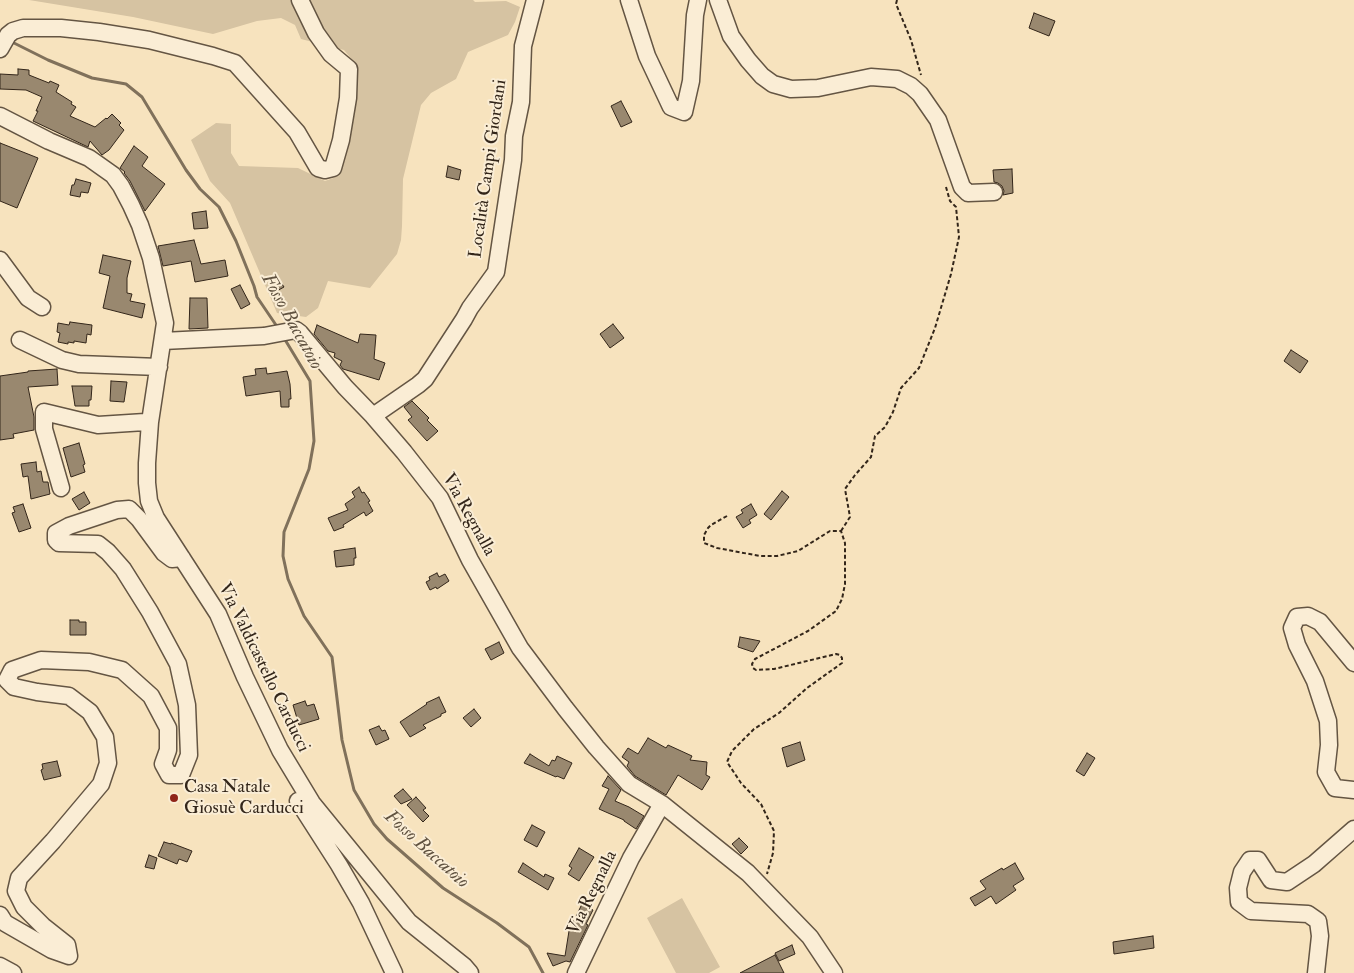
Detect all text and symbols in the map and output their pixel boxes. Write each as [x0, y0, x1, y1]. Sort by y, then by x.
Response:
street label: Località Campi Giordani [466, 78, 512, 260]
water label: Fosso Baccatoio [255, 270, 327, 374]
street label: Via Regnalla [436, 470, 500, 560]
street label: Via Valdicastello Carducci [213, 580, 313, 756]
place label: Casa Natale Giosuè Carducci [184, 777, 304, 820]
marker: Casa Natale Giosuè Carducci [168, 792, 180, 804]
water label: Fosso Baccatoio [379, 806, 473, 894]
street label: Via Regnalla [563, 847, 623, 939]

